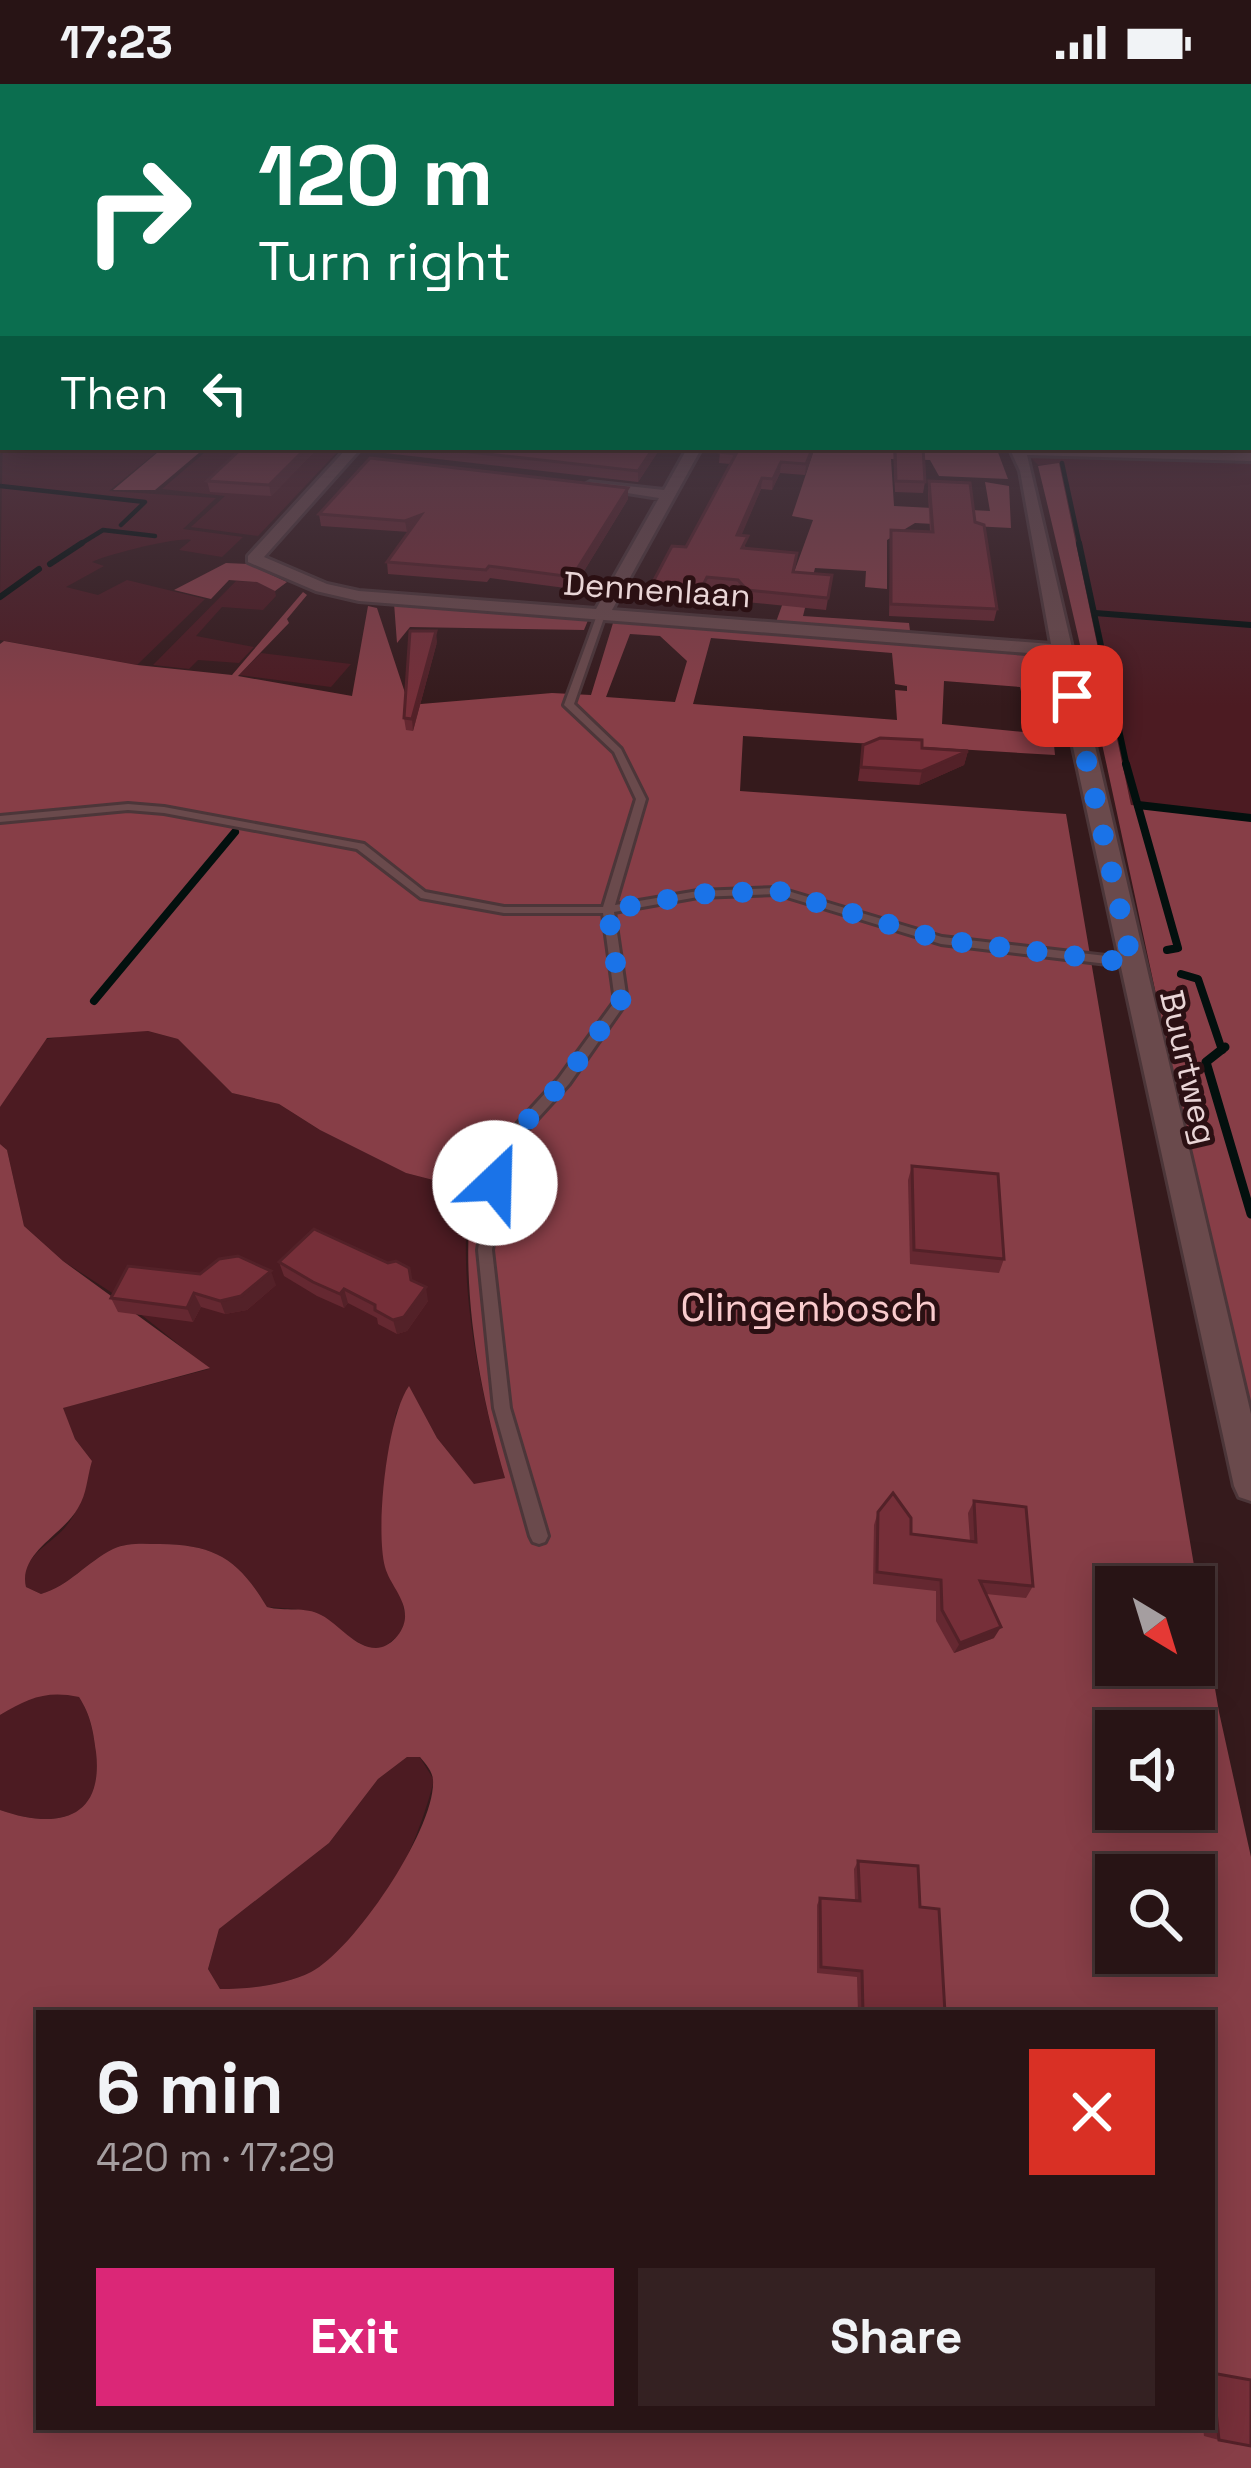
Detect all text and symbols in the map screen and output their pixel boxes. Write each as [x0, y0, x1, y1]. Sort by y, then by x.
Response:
text: 17:23 [60, 14, 173, 71]
text: 120 m [258, 122, 493, 230]
icon: right [60, 132, 216, 288]
text: Turn right [258, 227, 511, 296]
icon: left [192, 360, 258, 426]
text: Then [60, 365, 168, 422]
street label: Dennenlaan [562, 562, 752, 618]
pin [1021, 645, 1123, 747]
icon: arrive [1039, 663, 1105, 729]
street label: Buurtweg [1150, 986, 1226, 1148]
position arrow [432, 1120, 558, 1246]
park label: Clingenbosch [680, 1283, 938, 1332]
north arrow [1095, 1566, 1215, 1686]
map controls [1095, 1566, 1215, 1974]
button: sound [1095, 1710, 1215, 1830]
button: search [1095, 1854, 1215, 1974]
text: 6 min [96, 2042, 284, 2134]
button: close [1029, 2049, 1155, 2175]
text: 420 m · 17:29 [96, 2133, 335, 2182]
button: Exit [96, 2268, 614, 2406]
button: Share [638, 2268, 1155, 2406]

